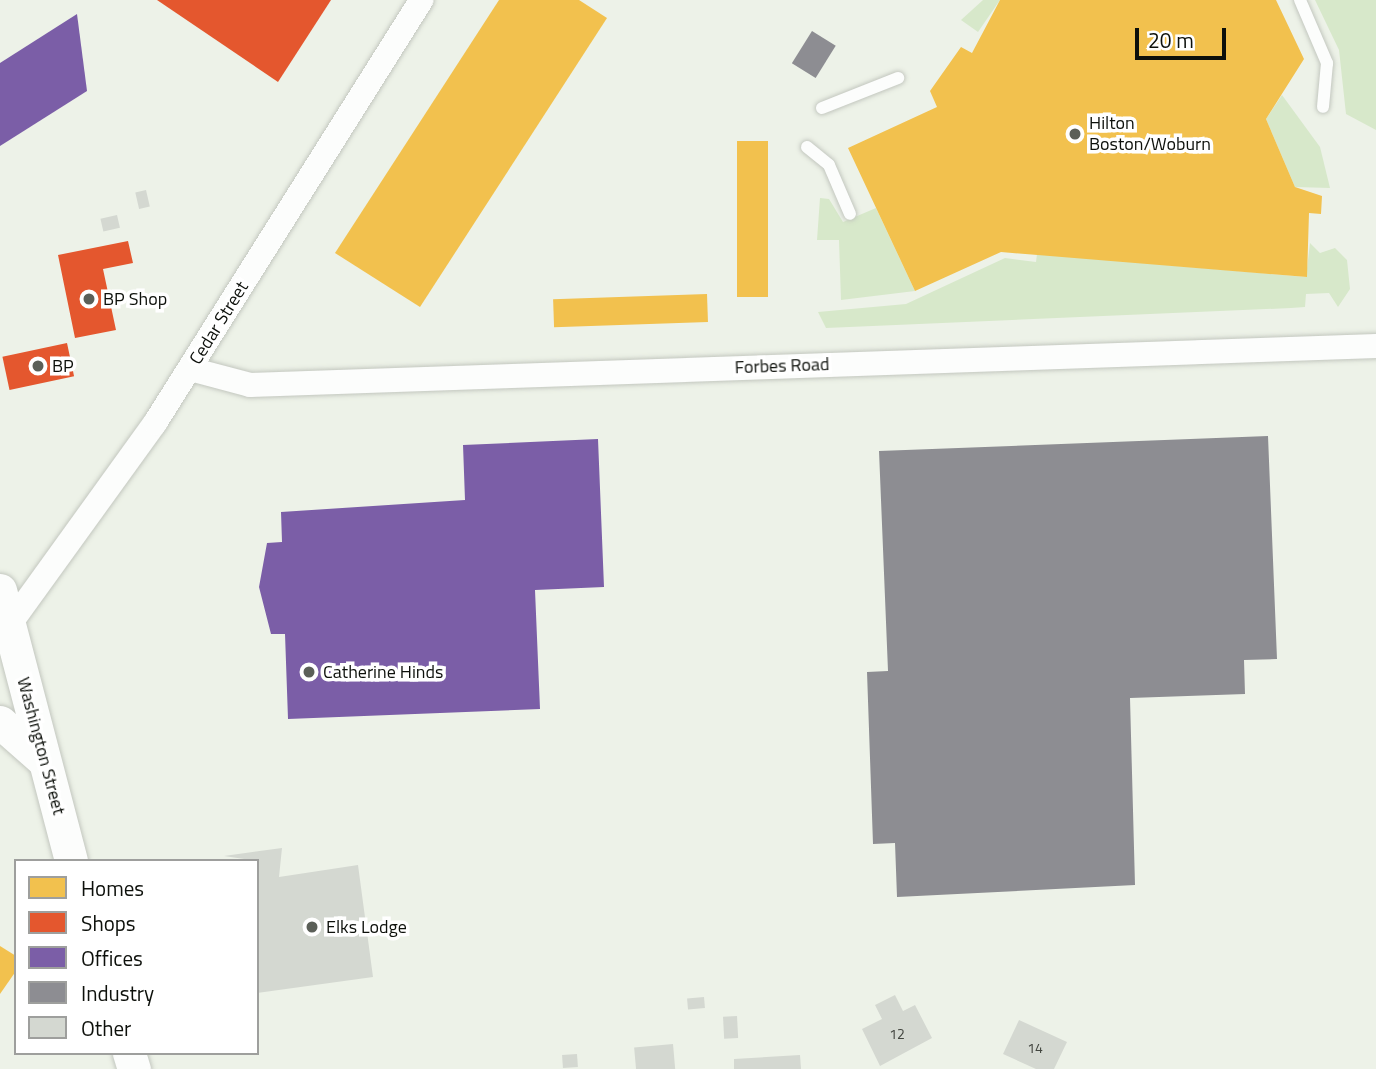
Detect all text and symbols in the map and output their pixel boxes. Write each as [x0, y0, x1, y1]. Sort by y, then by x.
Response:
scale bar [1138, 14, 1229, 58]
text: 20 m [1148, 24, 1194, 56]
place label: Hilton Boston/Woburn [1089, 113, 1211, 156]
marker: Hilton Boston/Woburn [1067, 126, 1083, 142]
street label: Cedar Street [185, 277, 253, 369]
place label: BP Shop [103, 288, 167, 310]
marker: BP Shop [81, 291, 97, 307]
street label: Forbes Road [734, 354, 830, 378]
place label: BP [52, 355, 74, 377]
marker: BP [30, 358, 46, 374]
place label: Catherine Hinds [323, 661, 443, 683]
marker: Catherine Hinds [301, 664, 317, 680]
street label: Washington Street [12, 675, 70, 817]
legend [14, 859, 259, 1055]
text: Homes [81, 872, 144, 904]
text: Shops [81, 907, 136, 939]
place label: Elks Lodge [326, 916, 407, 938]
marker: Elks Lodge [304, 919, 320, 935]
text: Offices [81, 942, 143, 974]
text: Industry [81, 977, 154, 1009]
text: Other [81, 1012, 131, 1044]
house number: 12 [889, 1026, 905, 1042]
house number: 14 [1027, 1040, 1043, 1056]

